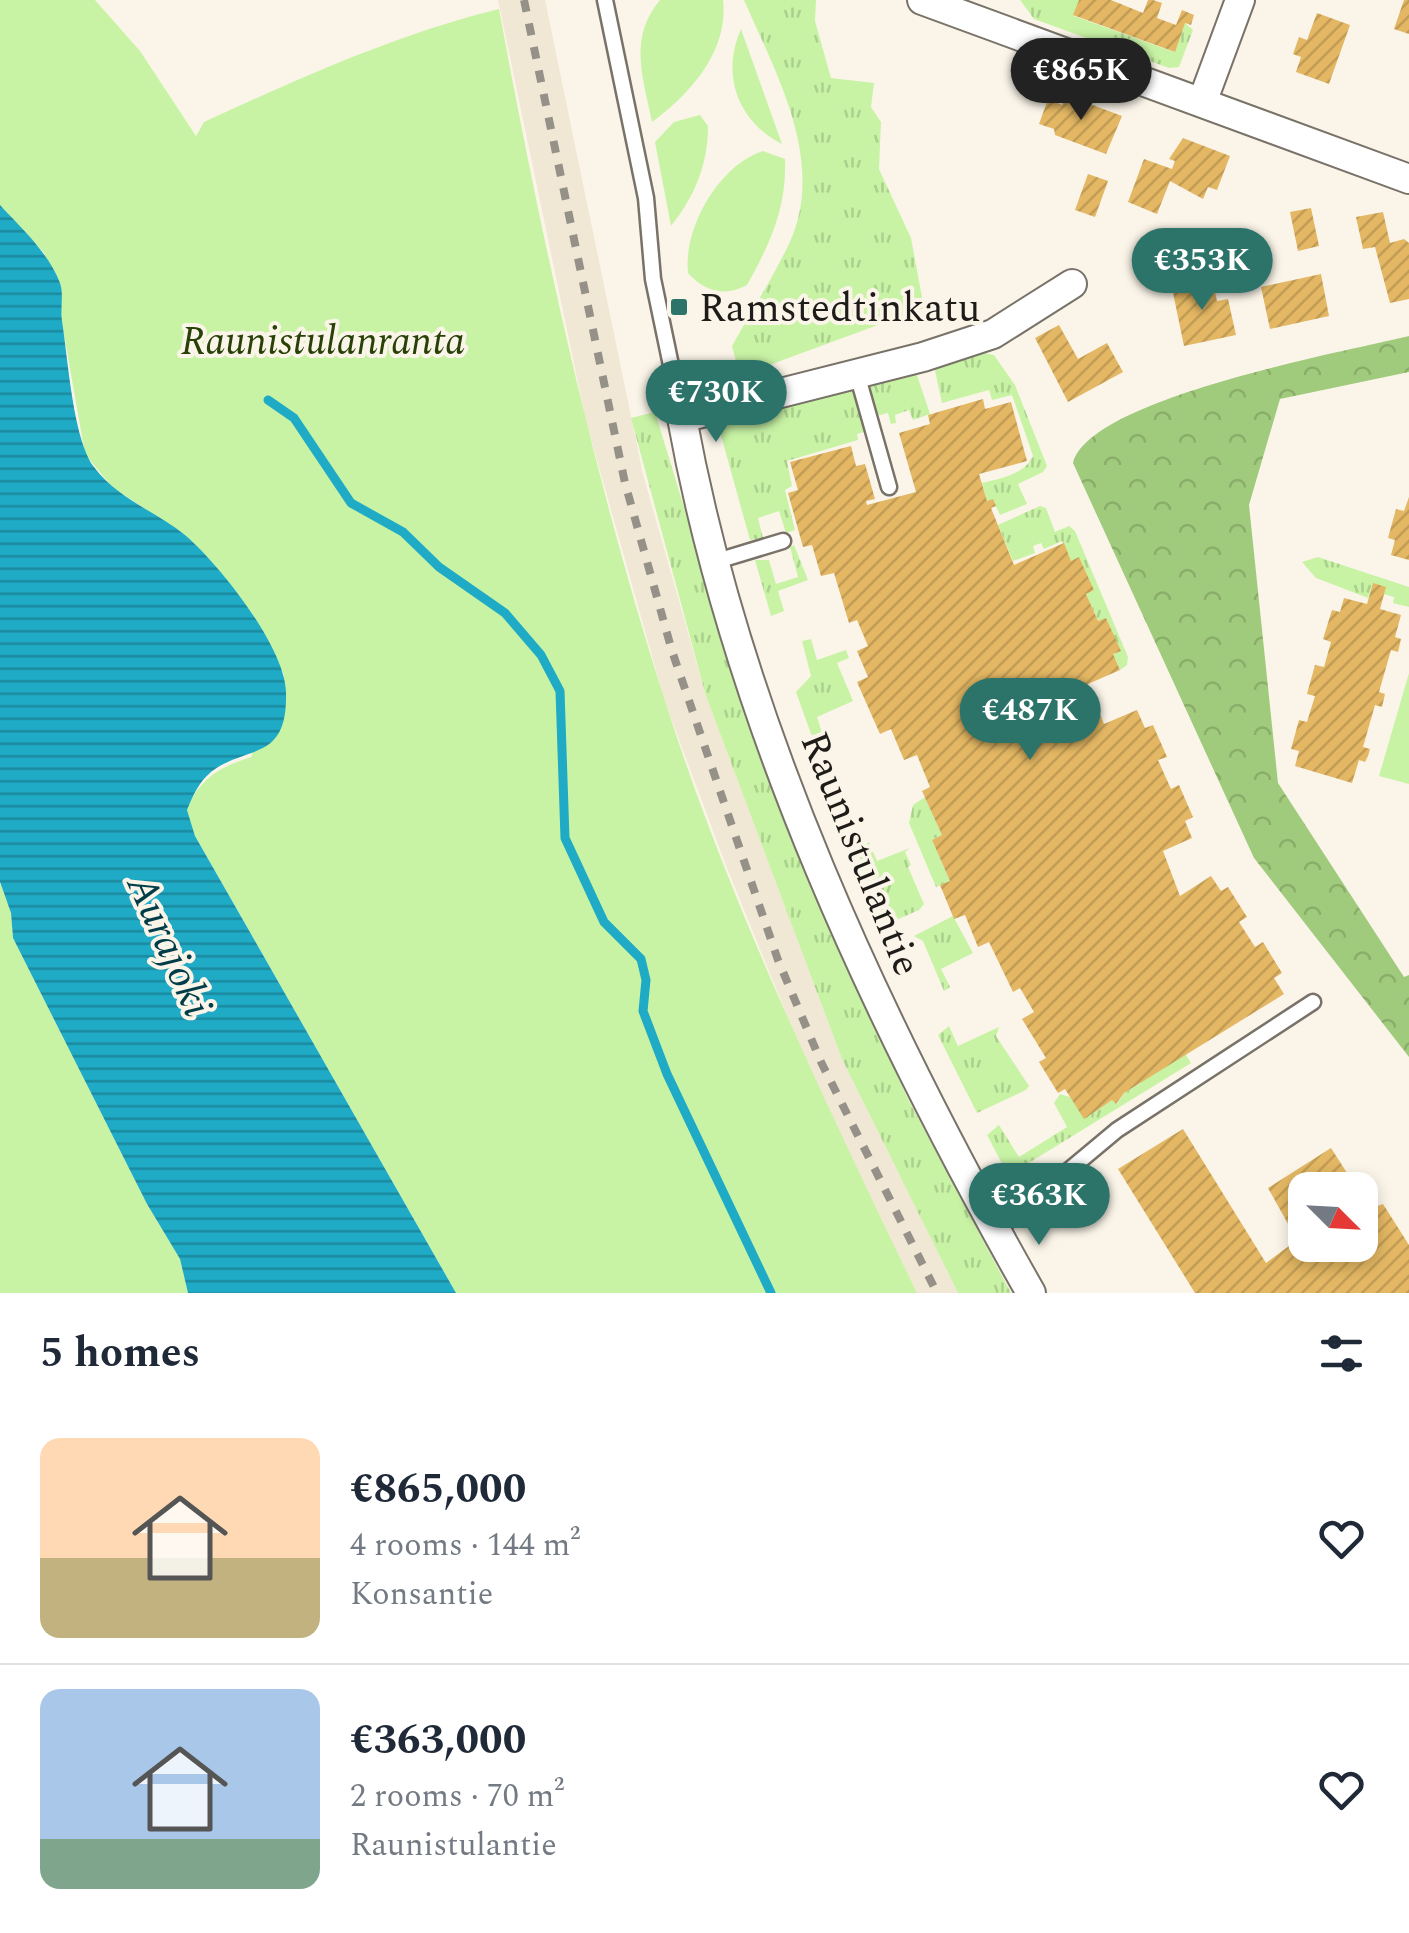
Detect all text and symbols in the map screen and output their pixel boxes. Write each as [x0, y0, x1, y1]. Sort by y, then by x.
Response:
pin: €865K [1011, 38, 1151, 123]
text: €865K [1033, 46, 1129, 95]
pin: €353K [1132, 228, 1272, 313]
text: €353K [1154, 236, 1250, 285]
place label: Ramstedtinkatu [699, 279, 980, 340]
marker: Ramstedtinkatu [668, 296, 690, 318]
park label: Raunistulanranta [181, 312, 465, 373]
pin: €730K [646, 360, 786, 445]
text: €730K [668, 368, 764, 417]
pin: €487K [960, 678, 1100, 763]
text: €487K [982, 686, 1078, 735]
street label: Raunistulantie [783, 723, 936, 985]
water label: Aurajoki [109, 864, 228, 1028]
pin: €363K [969, 1163, 1109, 1248]
text: €363K [991, 1171, 1087, 1220]
north arrow [1288, 1172, 1378, 1262]
map controls [1288, 1172, 1378, 1262]
text: 5 homes [40, 1322, 200, 1385]
icon: filters [1314, 1326, 1369, 1381]
text: €865,000 [350, 1458, 526, 1521]
icon: home [120, 1478, 240, 1598]
icon: heart [1314, 1511, 1369, 1566]
text: 4 rooms · 144 m² [350, 1521, 580, 1570]
text: Konsantie [350, 1570, 493, 1619]
text: €363,000 [350, 1709, 526, 1772]
icon: home [120, 1729, 240, 1849]
icon: heart [1314, 1762, 1369, 1817]
text: 2 rooms · 70 m² [350, 1772, 564, 1821]
text: Raunistulantie [350, 1821, 557, 1870]

